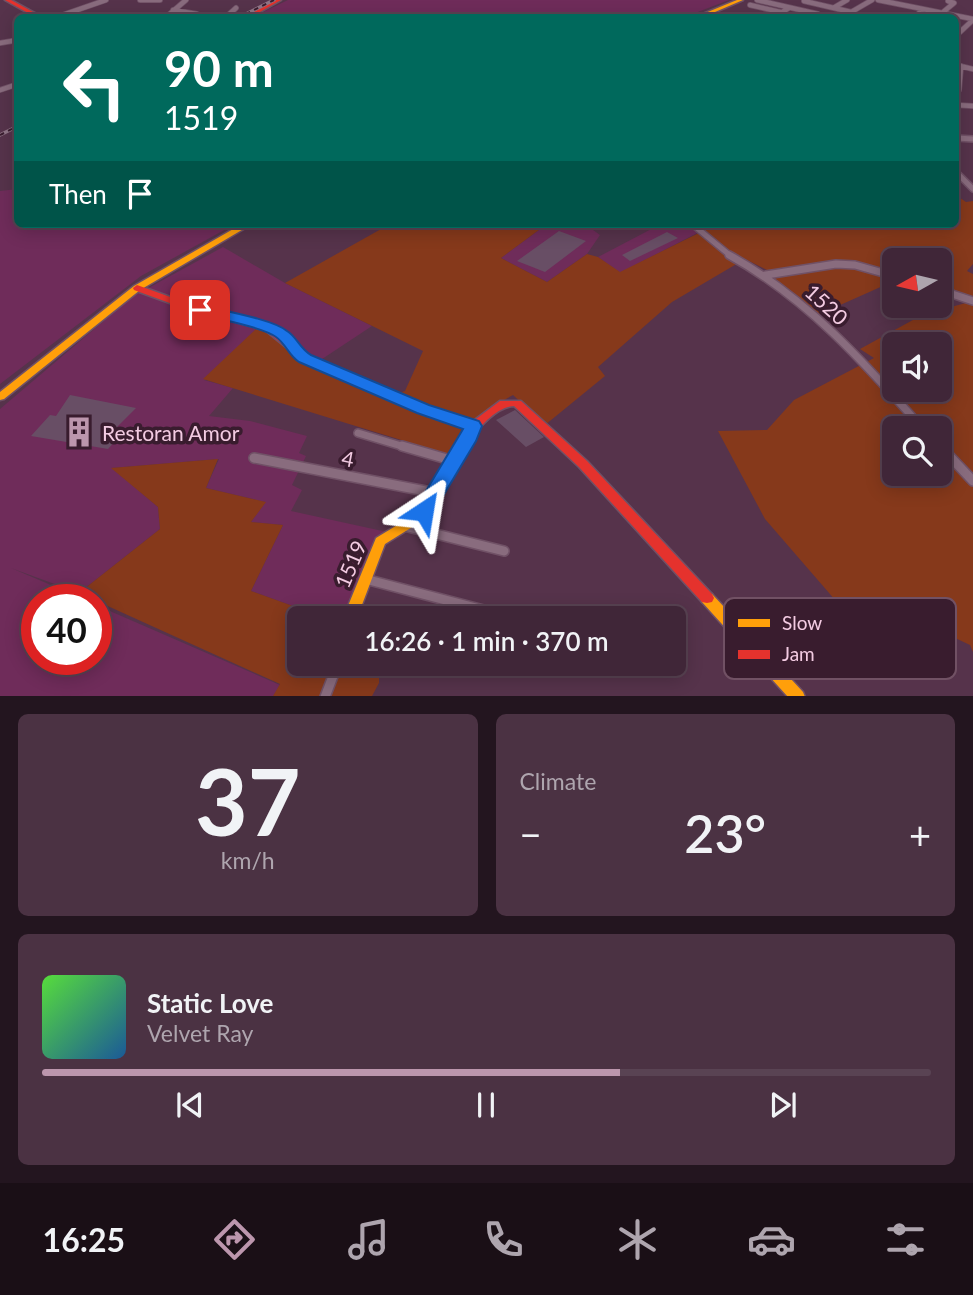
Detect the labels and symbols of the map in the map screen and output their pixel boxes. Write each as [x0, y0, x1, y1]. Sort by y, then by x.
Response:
north arrow [882, 248, 952, 318]
street label: 1520 [801, 278, 853, 330]
pin [170, 280, 230, 340]
building icon: Restoran Amor [62, 415, 96, 449]
place label: Restoran Amor [102, 420, 240, 445]
street label: 4 [340, 445, 356, 471]
position arrow [387, 474, 461, 548]
street label: 1519 [329, 537, 371, 591]
speed limit sign: 40 [21, 584, 112, 675]
legend [724, 598, 956, 679]
text: Slow [782, 611, 822, 634]
text: Jam [782, 642, 815, 665]

